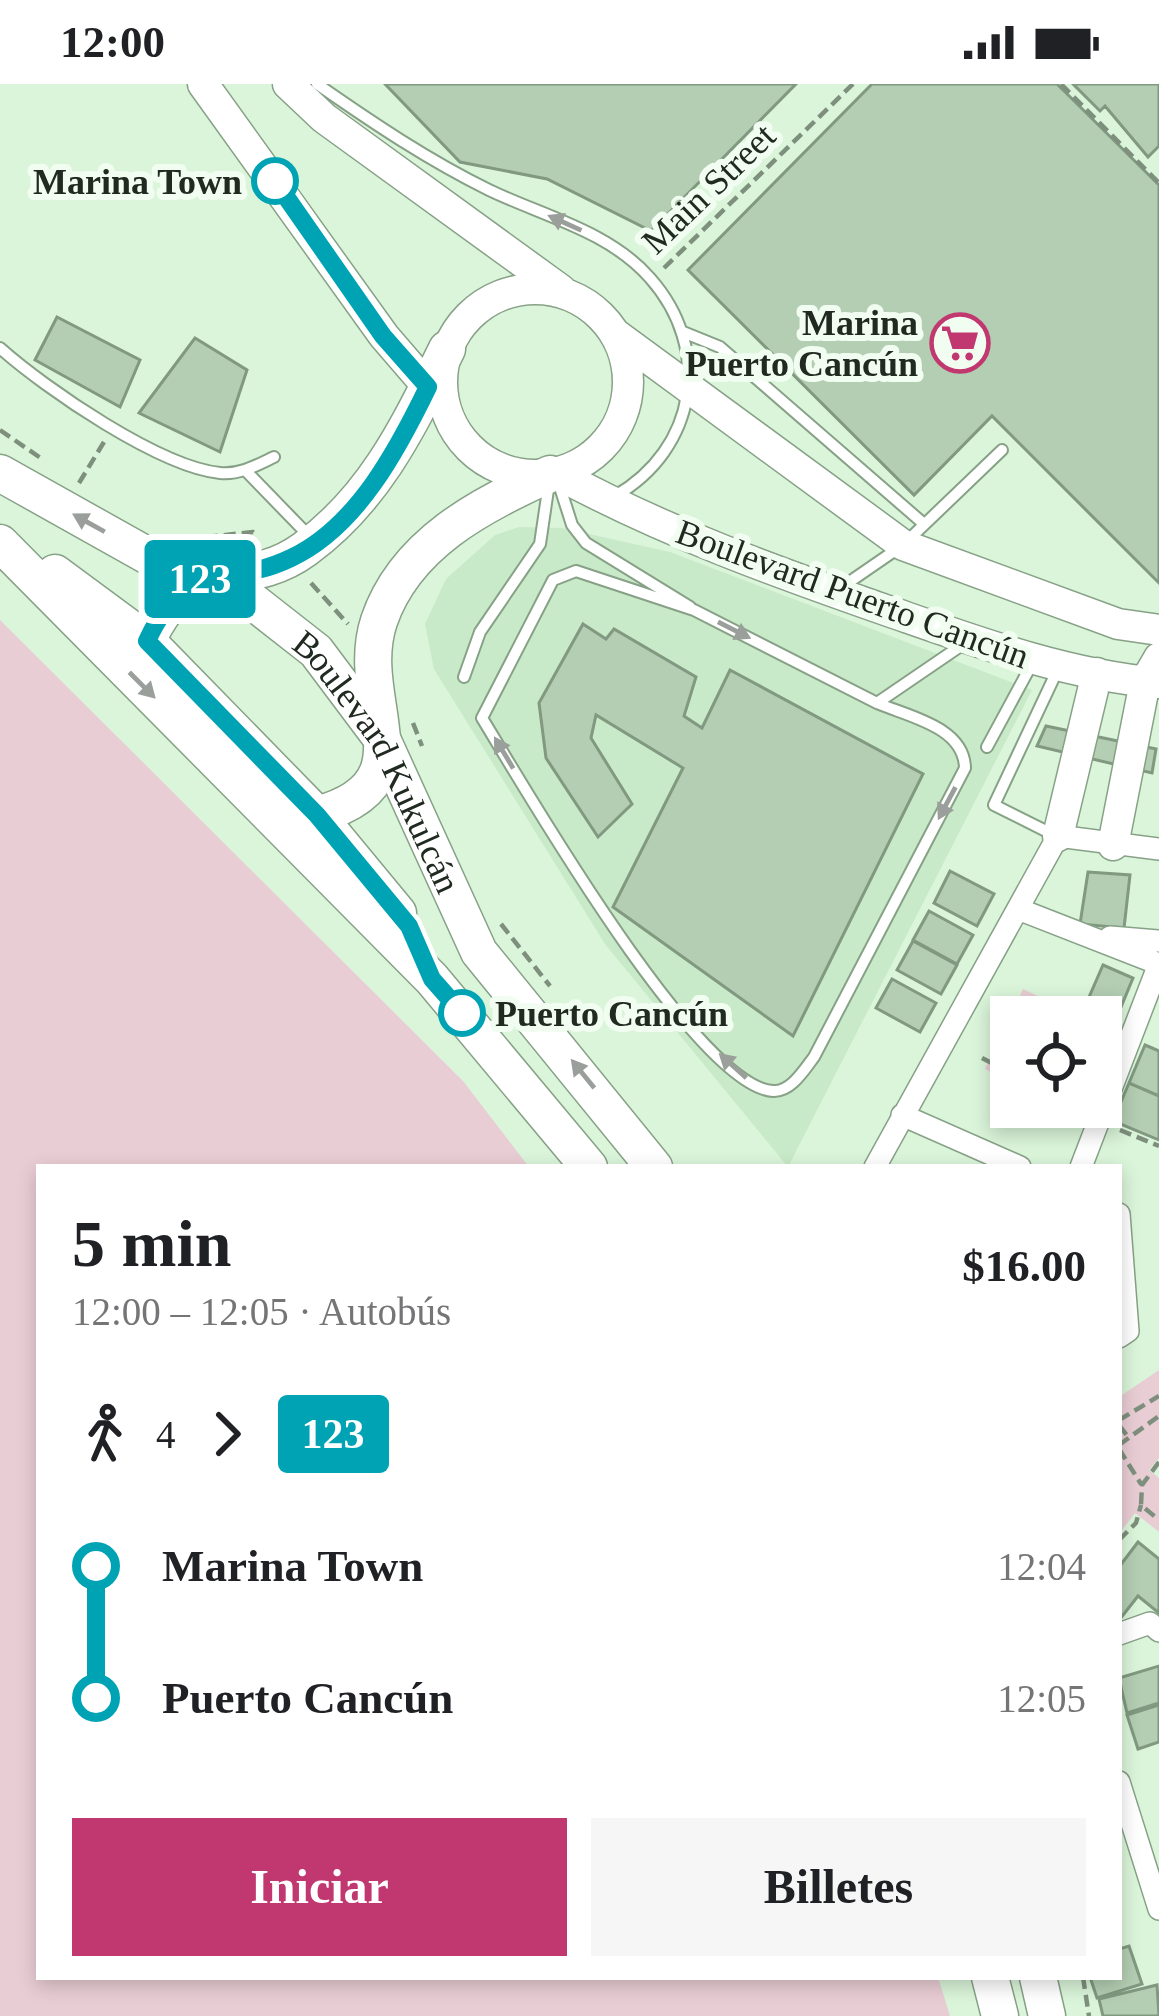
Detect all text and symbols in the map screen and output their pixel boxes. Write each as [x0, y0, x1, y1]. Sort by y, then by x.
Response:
text: 12:00 [60, 17, 165, 67]
street label: Main Street [634, 116, 783, 262]
marker: Marina Town [253, 159, 297, 203]
place label: Marina Town [33, 162, 242, 202]
one-way arrow [547, 213, 582, 233]
place label: Marina Puerto Cancún [685, 303, 918, 384]
supermarket icon: Marina Puerto Cancún [929, 312, 991, 374]
street label: Boulevard Puerto Cancún [671, 512, 1034, 676]
one-way arrow [72, 513, 105, 534]
line badge: 123 [131, 540, 269, 618]
text: 123 [169, 556, 232, 602]
one-way arrow [717, 620, 751, 640]
street label: Boulevard Kukulcán [285, 622, 468, 899]
one-way arrow [128, 671, 156, 699]
one-way arrow [494, 736, 515, 770]
one-way arrow [937, 786, 958, 821]
marker: Puerto Cancún [440, 991, 484, 1035]
place label: Puerto Cancún [495, 994, 728, 1034]
map controls [990, 996, 1122, 1128]
button: locate [990, 996, 1122, 1128]
one-way arrow [719, 1053, 748, 1080]
one-way arrow [571, 1059, 596, 1090]
text: 5 min [72, 1207, 232, 1280]
text: $16.00 [962, 1241, 1086, 1291]
text: 12:00 – 12:05 · Autobús [72, 1290, 451, 1333]
icon: walk [72, 1401, 138, 1467]
icon: forward [194, 1401, 260, 1467]
text: 123 [302, 1411, 365, 1457]
text: 4 [156, 1413, 176, 1456]
text: Marina Town [162, 1541, 423, 1591]
text: 12:04 [997, 1545, 1086, 1588]
text: Puerto Cancún [162, 1673, 453, 1723]
text: 12:05 [997, 1677, 1086, 1720]
button: Iniciar [72, 1818, 567, 1956]
button: Billetes [591, 1818, 1086, 1956]

